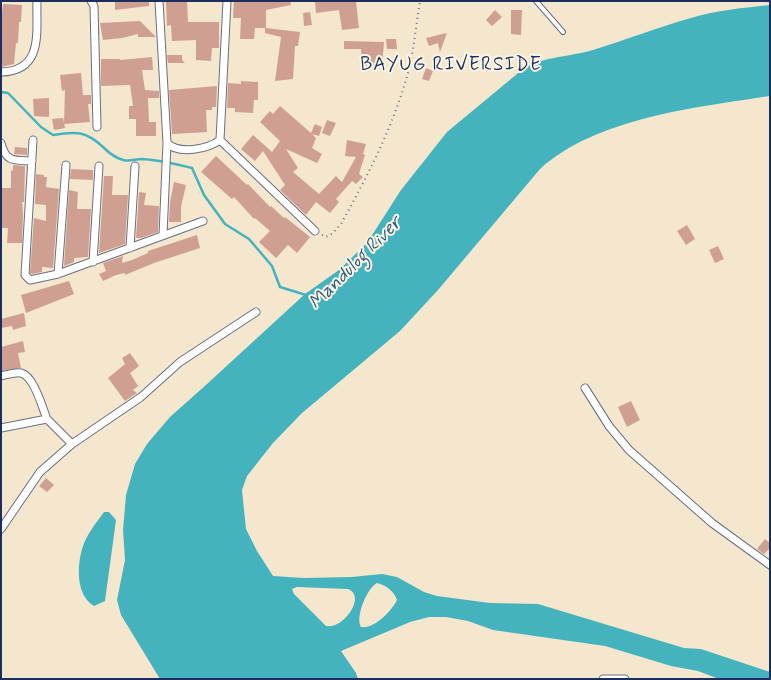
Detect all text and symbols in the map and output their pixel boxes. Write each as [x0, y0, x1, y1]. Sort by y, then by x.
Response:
district label: BAYUG RIVERSIDE [360, 55, 542, 77]
water label: Mandulog River [305, 213, 407, 315]

